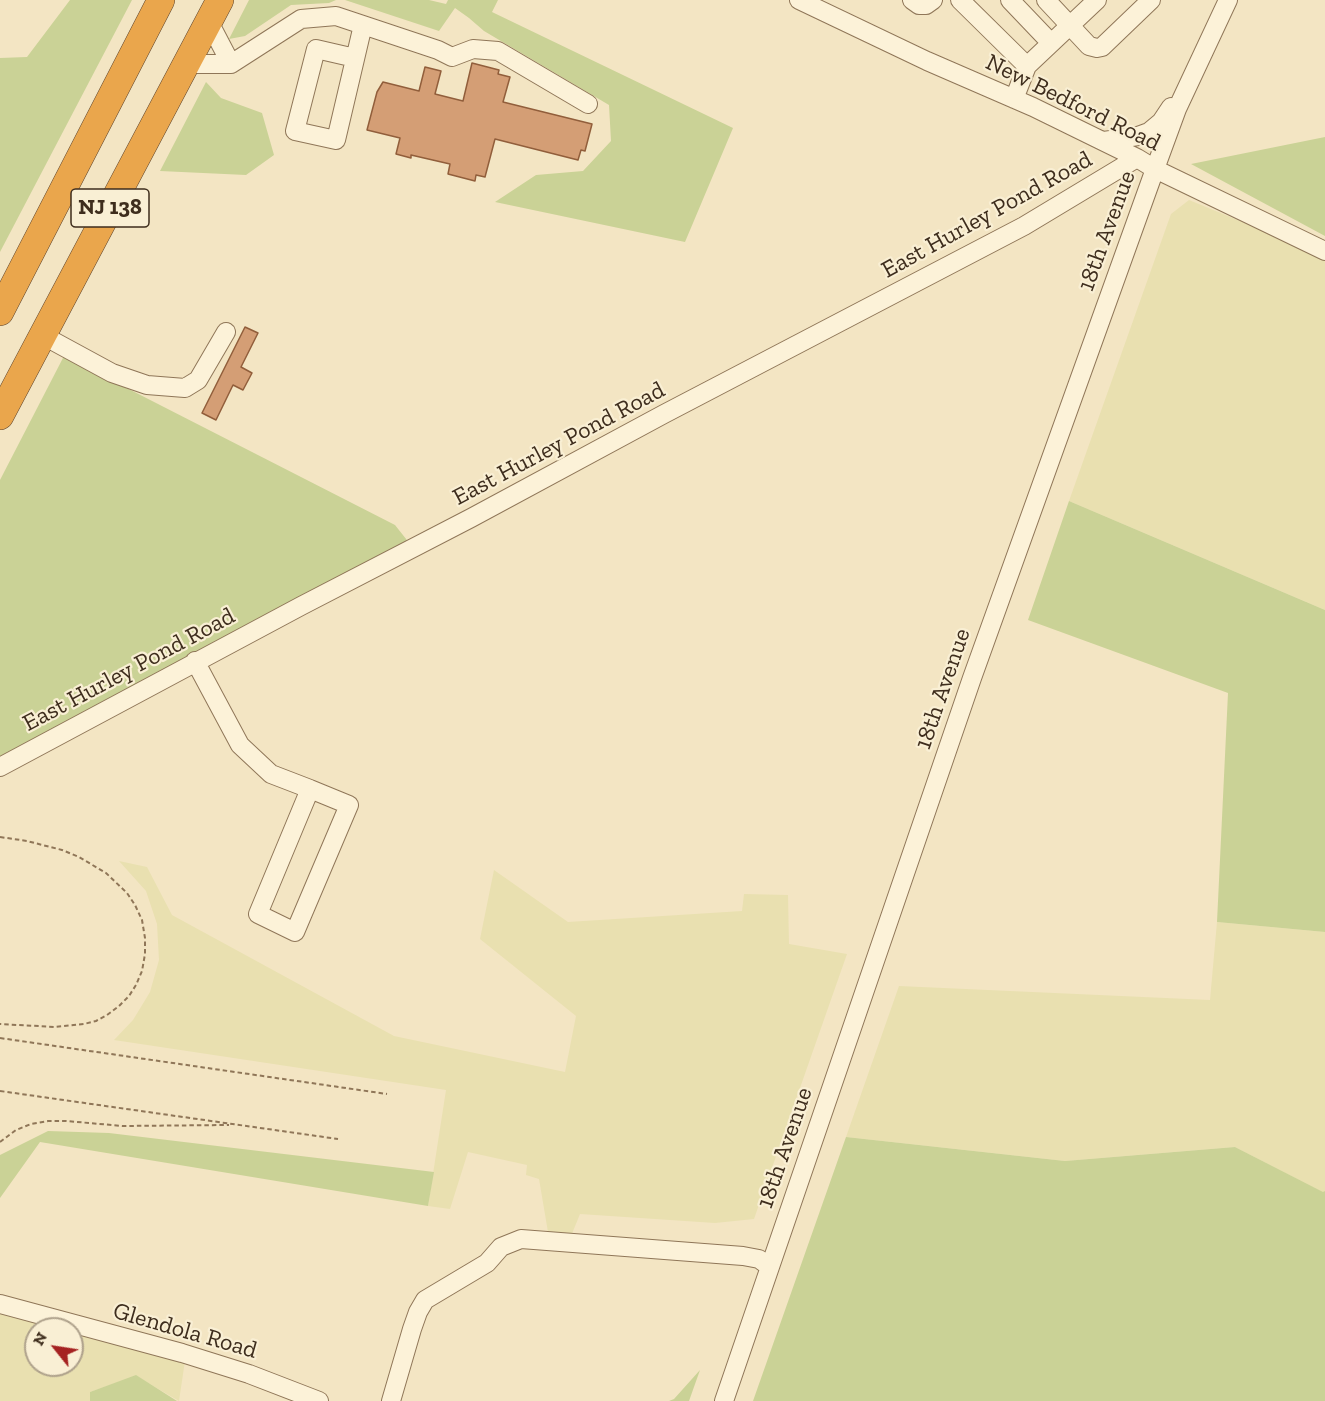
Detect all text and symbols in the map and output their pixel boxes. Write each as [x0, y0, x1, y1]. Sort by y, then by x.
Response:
street label: New Bedford Road [981, 48, 1165, 158]
street label: East Hurley Pond Road [877, 145, 1097, 285]
street label: 18th Avenue [1072, 167, 1142, 295]
road number: NJ 138 [71, 189, 149, 227]
street label: East Hurley Pond Road [448, 376, 670, 512]
street label: East Hurley Pond Road [18, 602, 240, 738]
street label: 18th Avenue [909, 625, 977, 753]
street label: 18th Avenue [751, 1084, 819, 1212]
street label: Glendola Road [110, 1297, 260, 1365]
north arrow [24, 1317, 84, 1377]
text: N [28, 1329, 51, 1349]

